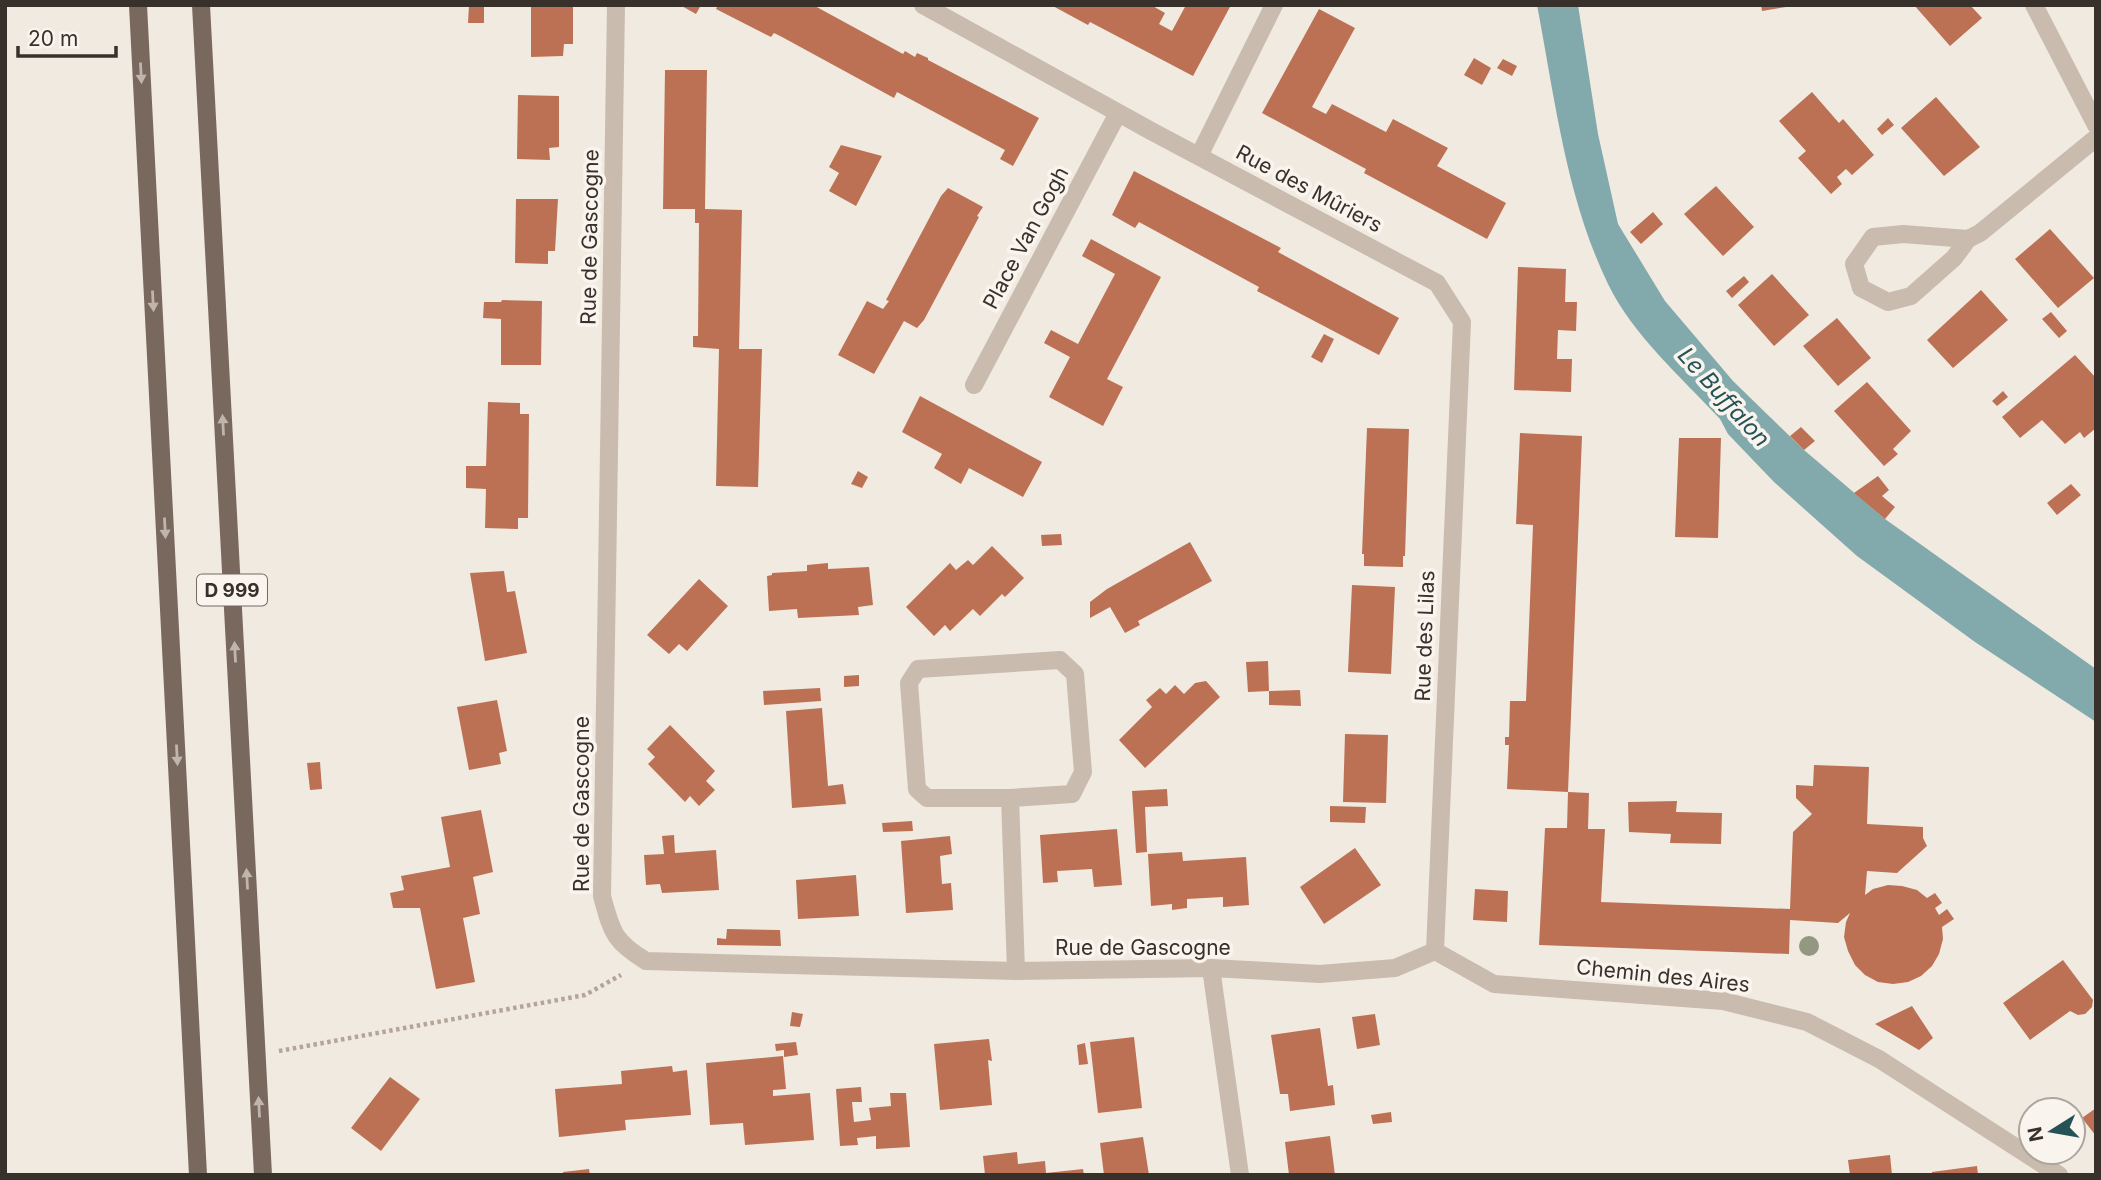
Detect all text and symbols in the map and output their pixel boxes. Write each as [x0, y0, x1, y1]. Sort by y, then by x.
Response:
scale bar [18, 14, 116, 58]
text: 20 m [28, 26, 78, 51]
one-way arrow [136, 63, 147, 85]
street label: Rue des Mûriers [1232, 139, 1387, 238]
street label: Rue de Gascogne [575, 149, 604, 325]
street label: Place Van Gogh [978, 162, 1074, 313]
one-way arrow [148, 290, 159, 312]
water label: Le Buffalon [1672, 342, 1776, 452]
one-way arrow [218, 414, 229, 436]
one-way arrow [160, 517, 171, 539]
street label: Rue des Lilas [1410, 570, 1439, 702]
road number: D 999 [197, 575, 267, 606]
one-way arrow [229, 641, 240, 663]
street label: Rue de Gascogne [569, 716, 594, 892]
one-way arrow [171, 744, 182, 766]
one-way arrow [241, 868, 252, 890]
street label: Rue de Gascogne [1055, 935, 1231, 960]
street label: Chemin des Aires [1575, 954, 1751, 997]
one-way arrow [253, 1095, 264, 1117]
north arrow [2017, 1096, 2087, 1166]
text: N [2023, 1125, 2048, 1143]

